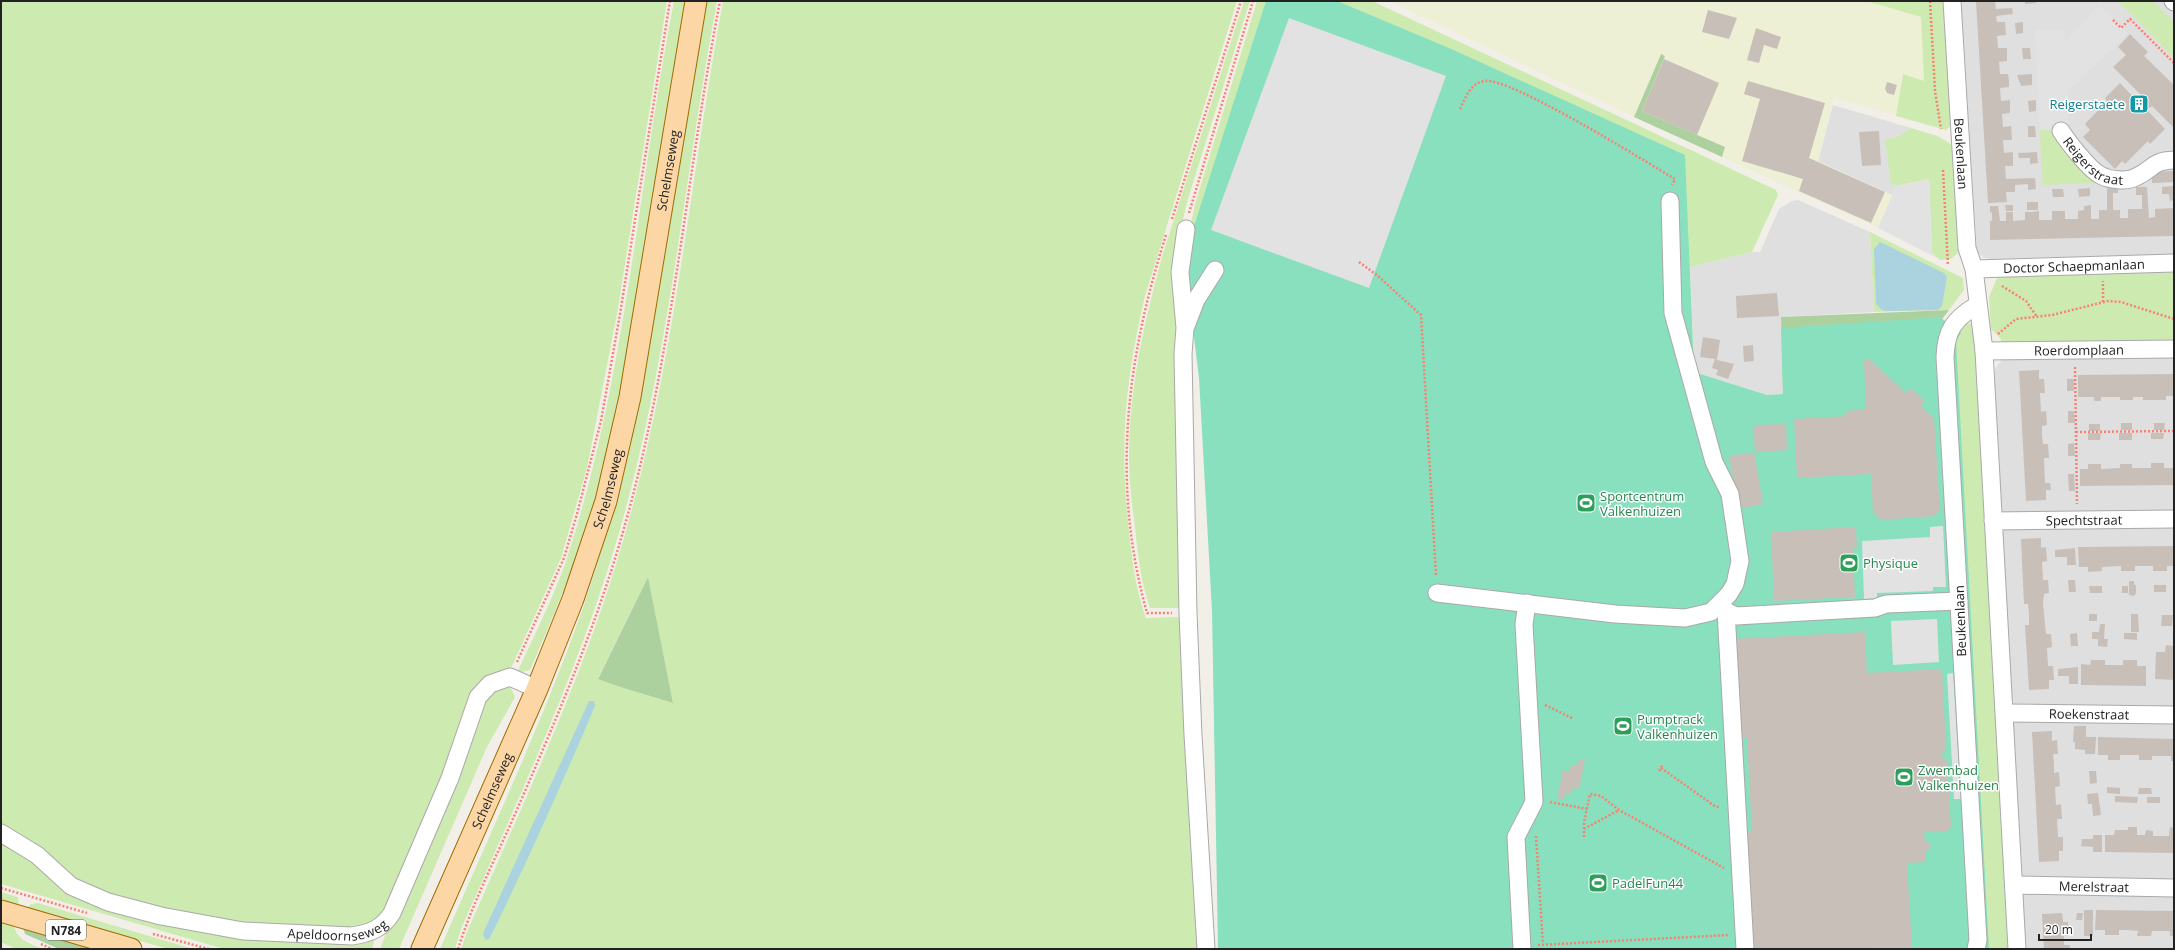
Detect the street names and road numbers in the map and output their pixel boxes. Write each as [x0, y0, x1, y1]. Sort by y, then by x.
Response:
street label: Beukenlaan [1950, 117, 1972, 190]
street label: Schelmseweg [652, 129, 683, 212]
street label: Reigerstraat [2059, 133, 2124, 189]
street label: Doctor Schaepmanlaan [2003, 255, 2145, 277]
street label: Roerdomplaan [2034, 341, 2124, 359]
street label: Schelmseweg [588, 447, 627, 531]
street label: Spechtstraat [2046, 511, 2123, 529]
street label: Beukenlaan [1950, 585, 1970, 657]
street label: Roekenstraat [2049, 705, 2130, 723]
street label: Schelmseweg [467, 750, 517, 832]
street label: Merelstraat [2059, 877, 2130, 896]
street label: Apeldoornseweg [287, 915, 391, 945]
road number: N784 [46, 920, 86, 940]

